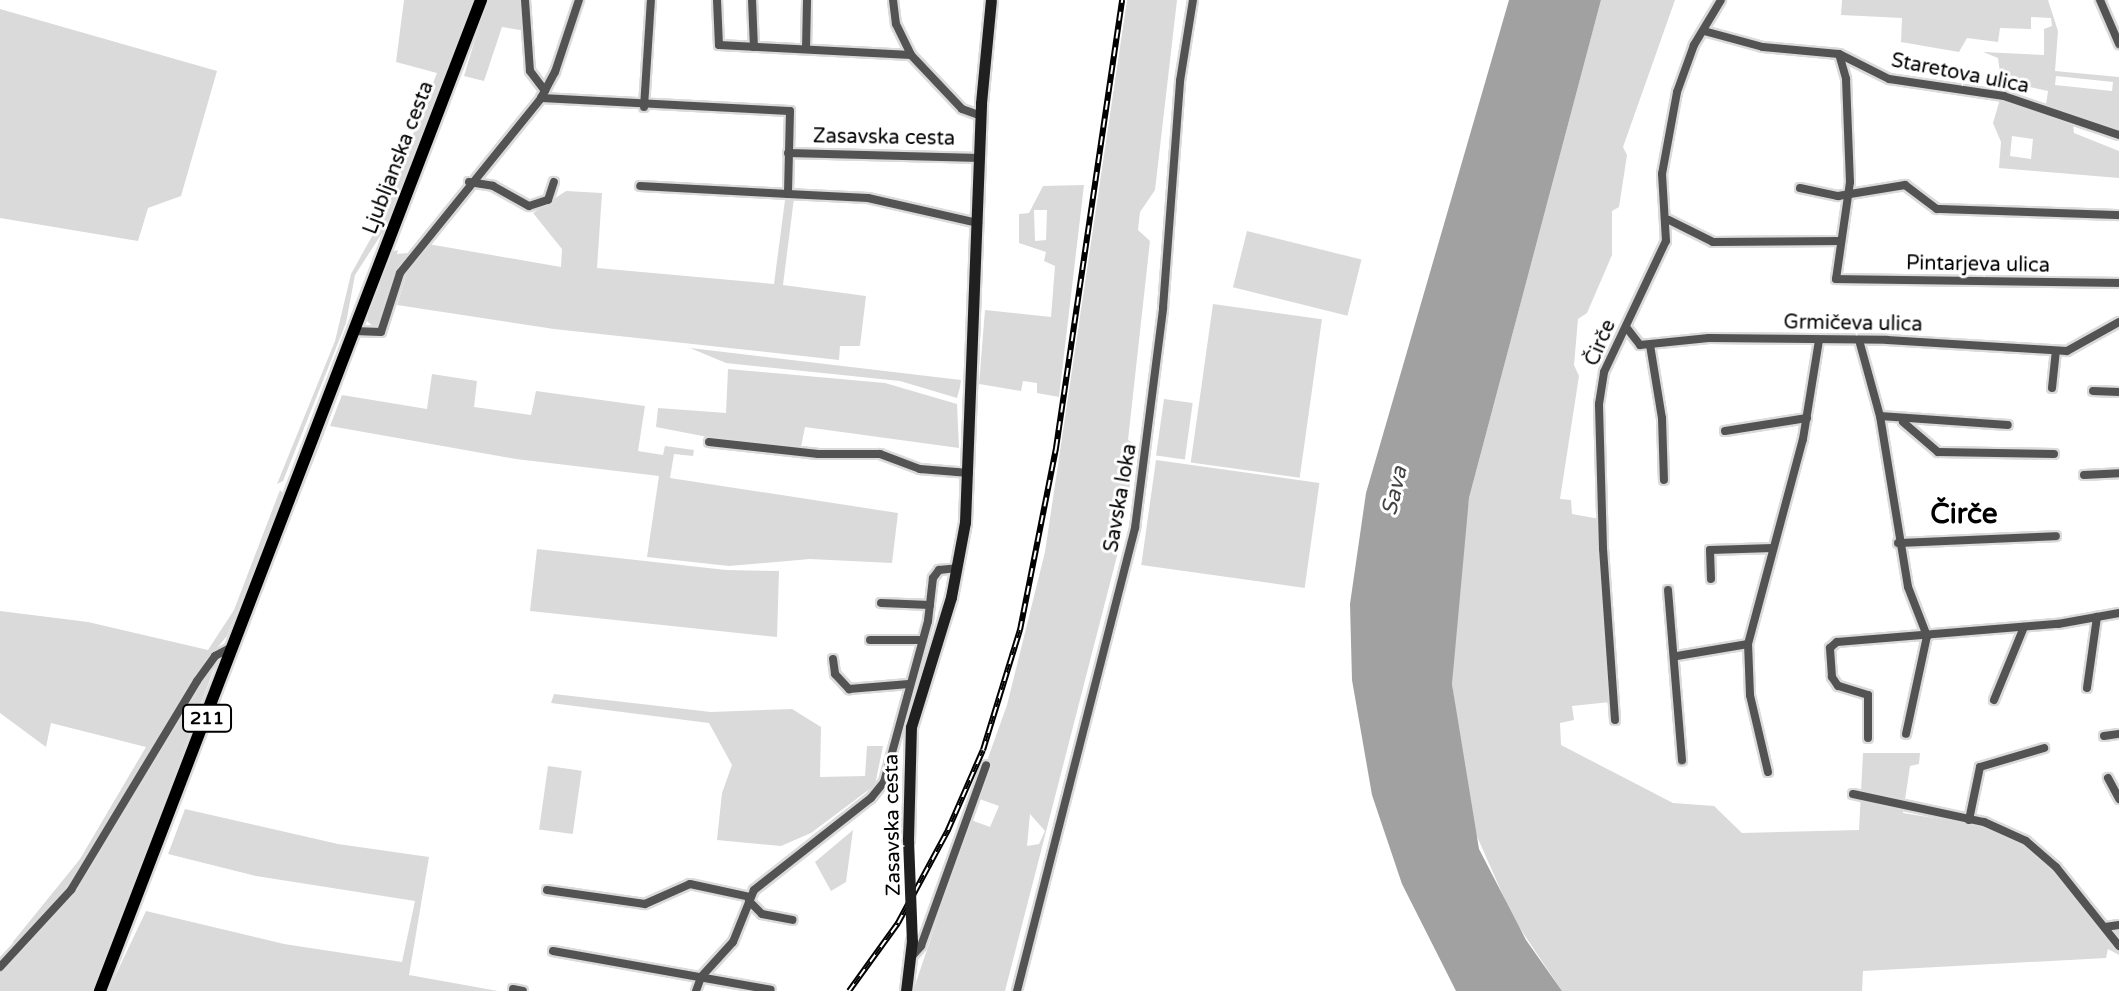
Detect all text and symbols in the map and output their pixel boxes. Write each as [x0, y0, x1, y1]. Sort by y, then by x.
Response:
street label: Staretova ulica [1889, 49, 2031, 99]
street label: Ljubljanska cesta [359, 78, 439, 238]
street label: Zasavska cesta [813, 125, 955, 151]
street label: Pintarjeva ulica [1906, 252, 2050, 278]
street label: Grmičeva ulica [1783, 311, 1923, 337]
street label: Čirče [1581, 316, 1621, 370]
street label: Savska loka [1100, 442, 1142, 554]
water label: Sava [1377, 464, 1413, 518]
district label: Čirče [1930, 497, 1998, 531]
road number: 211 [181, 704, 233, 732]
street label: Zasavska cesta [880, 754, 906, 896]

